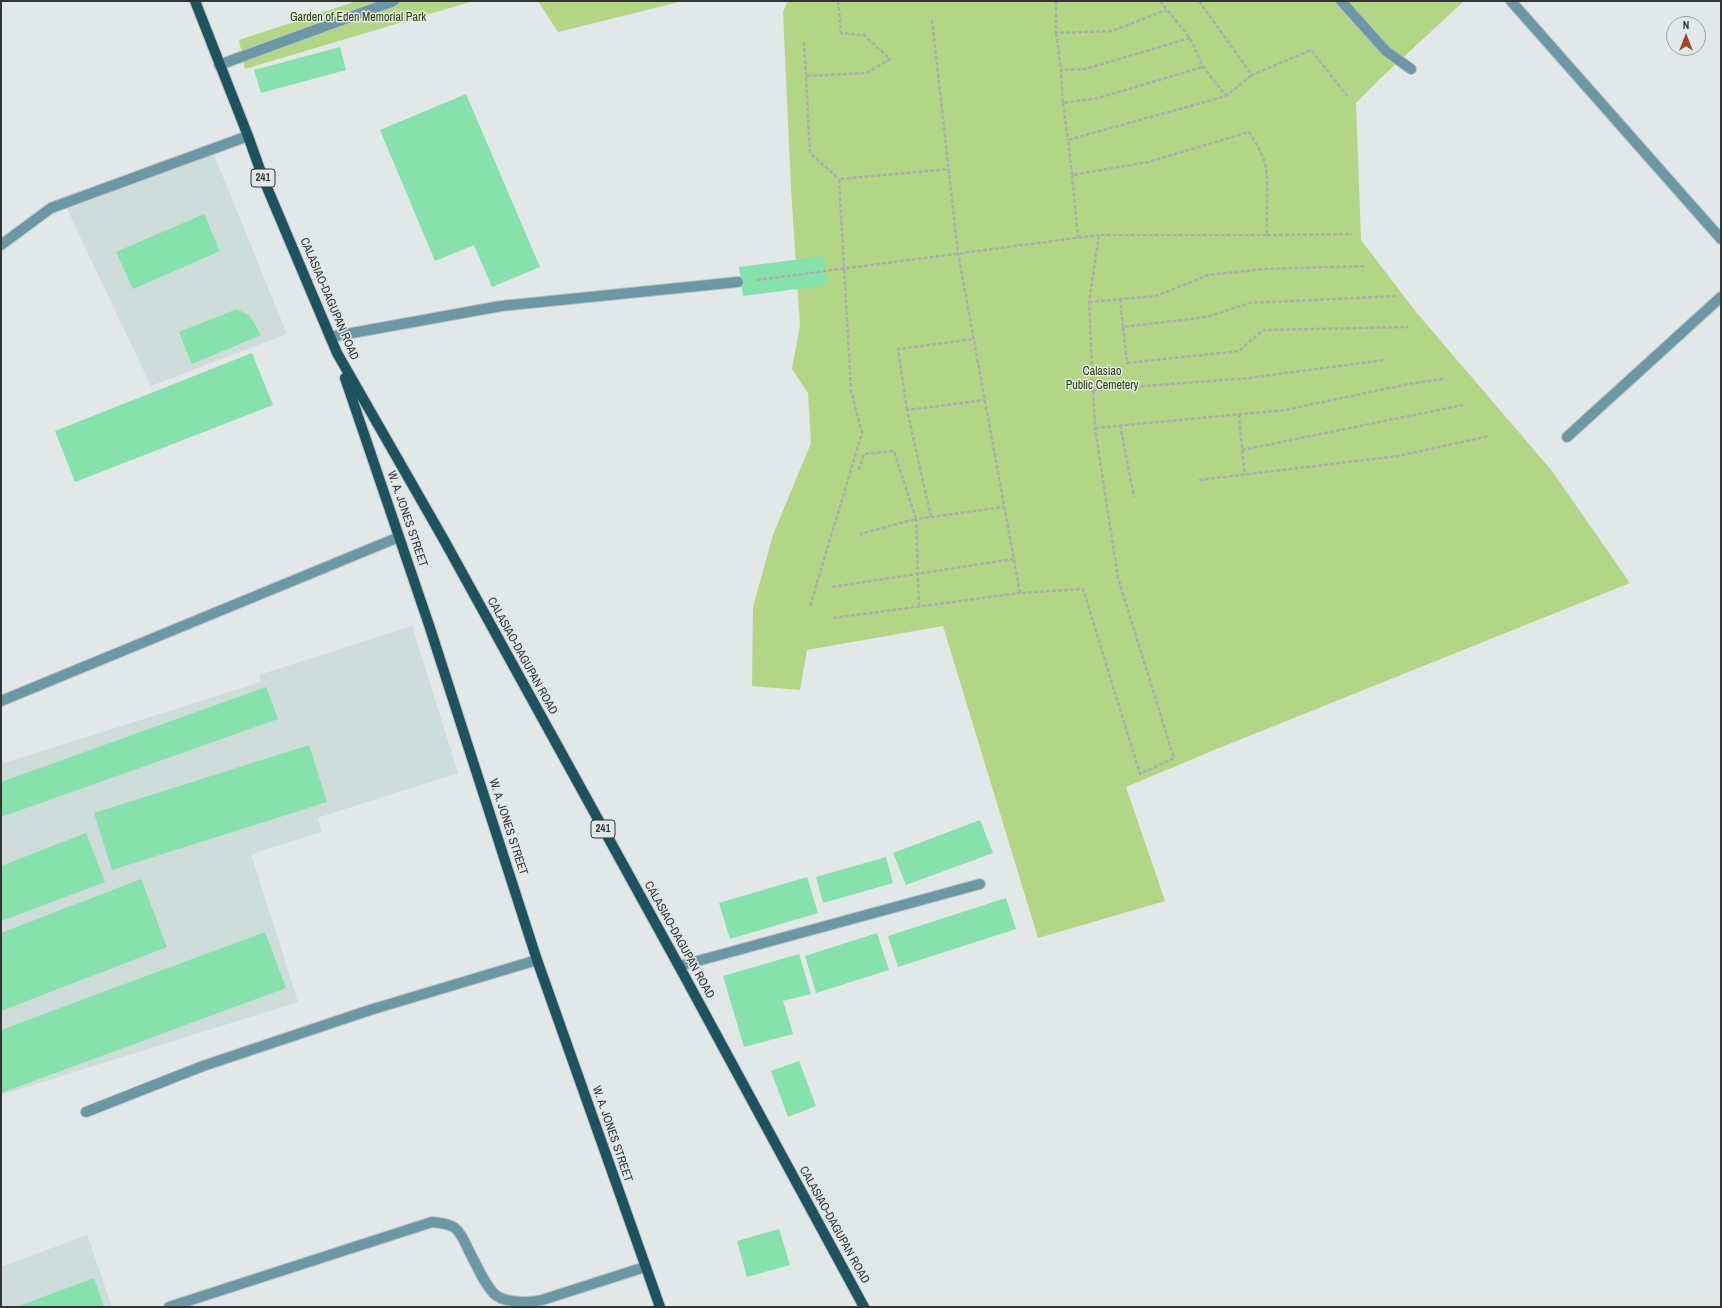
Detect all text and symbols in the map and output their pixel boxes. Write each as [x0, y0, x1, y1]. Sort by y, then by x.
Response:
park label: Garden of Eden Memorial Park [290, 11, 426, 25]
north arrow [1666, 16, 1706, 56]
text: N [1683, 18, 1689, 32]
road number: 241 [251, 169, 275, 187]
street label: CALASIAO-DAGUPAN ROAD [297, 236, 361, 362]
park label: Calasiao Public Cemetery [1066, 365, 1138, 393]
street label: W. A. JONES STREET [384, 469, 430, 569]
street label: CALASIAO-DAGUPAN ROAD [484, 595, 560, 717]
street label: W. A. JONES STREET [486, 777, 530, 877]
road number: 241 [591, 820, 615, 838]
street label: CALASIAO-DAGUPAN ROAD [641, 879, 717, 1001]
street label: W. A. JONES STREET [589, 1084, 635, 1184]
street label: CALASIAO-DAGUPAN ROAD [796, 1164, 872, 1286]

